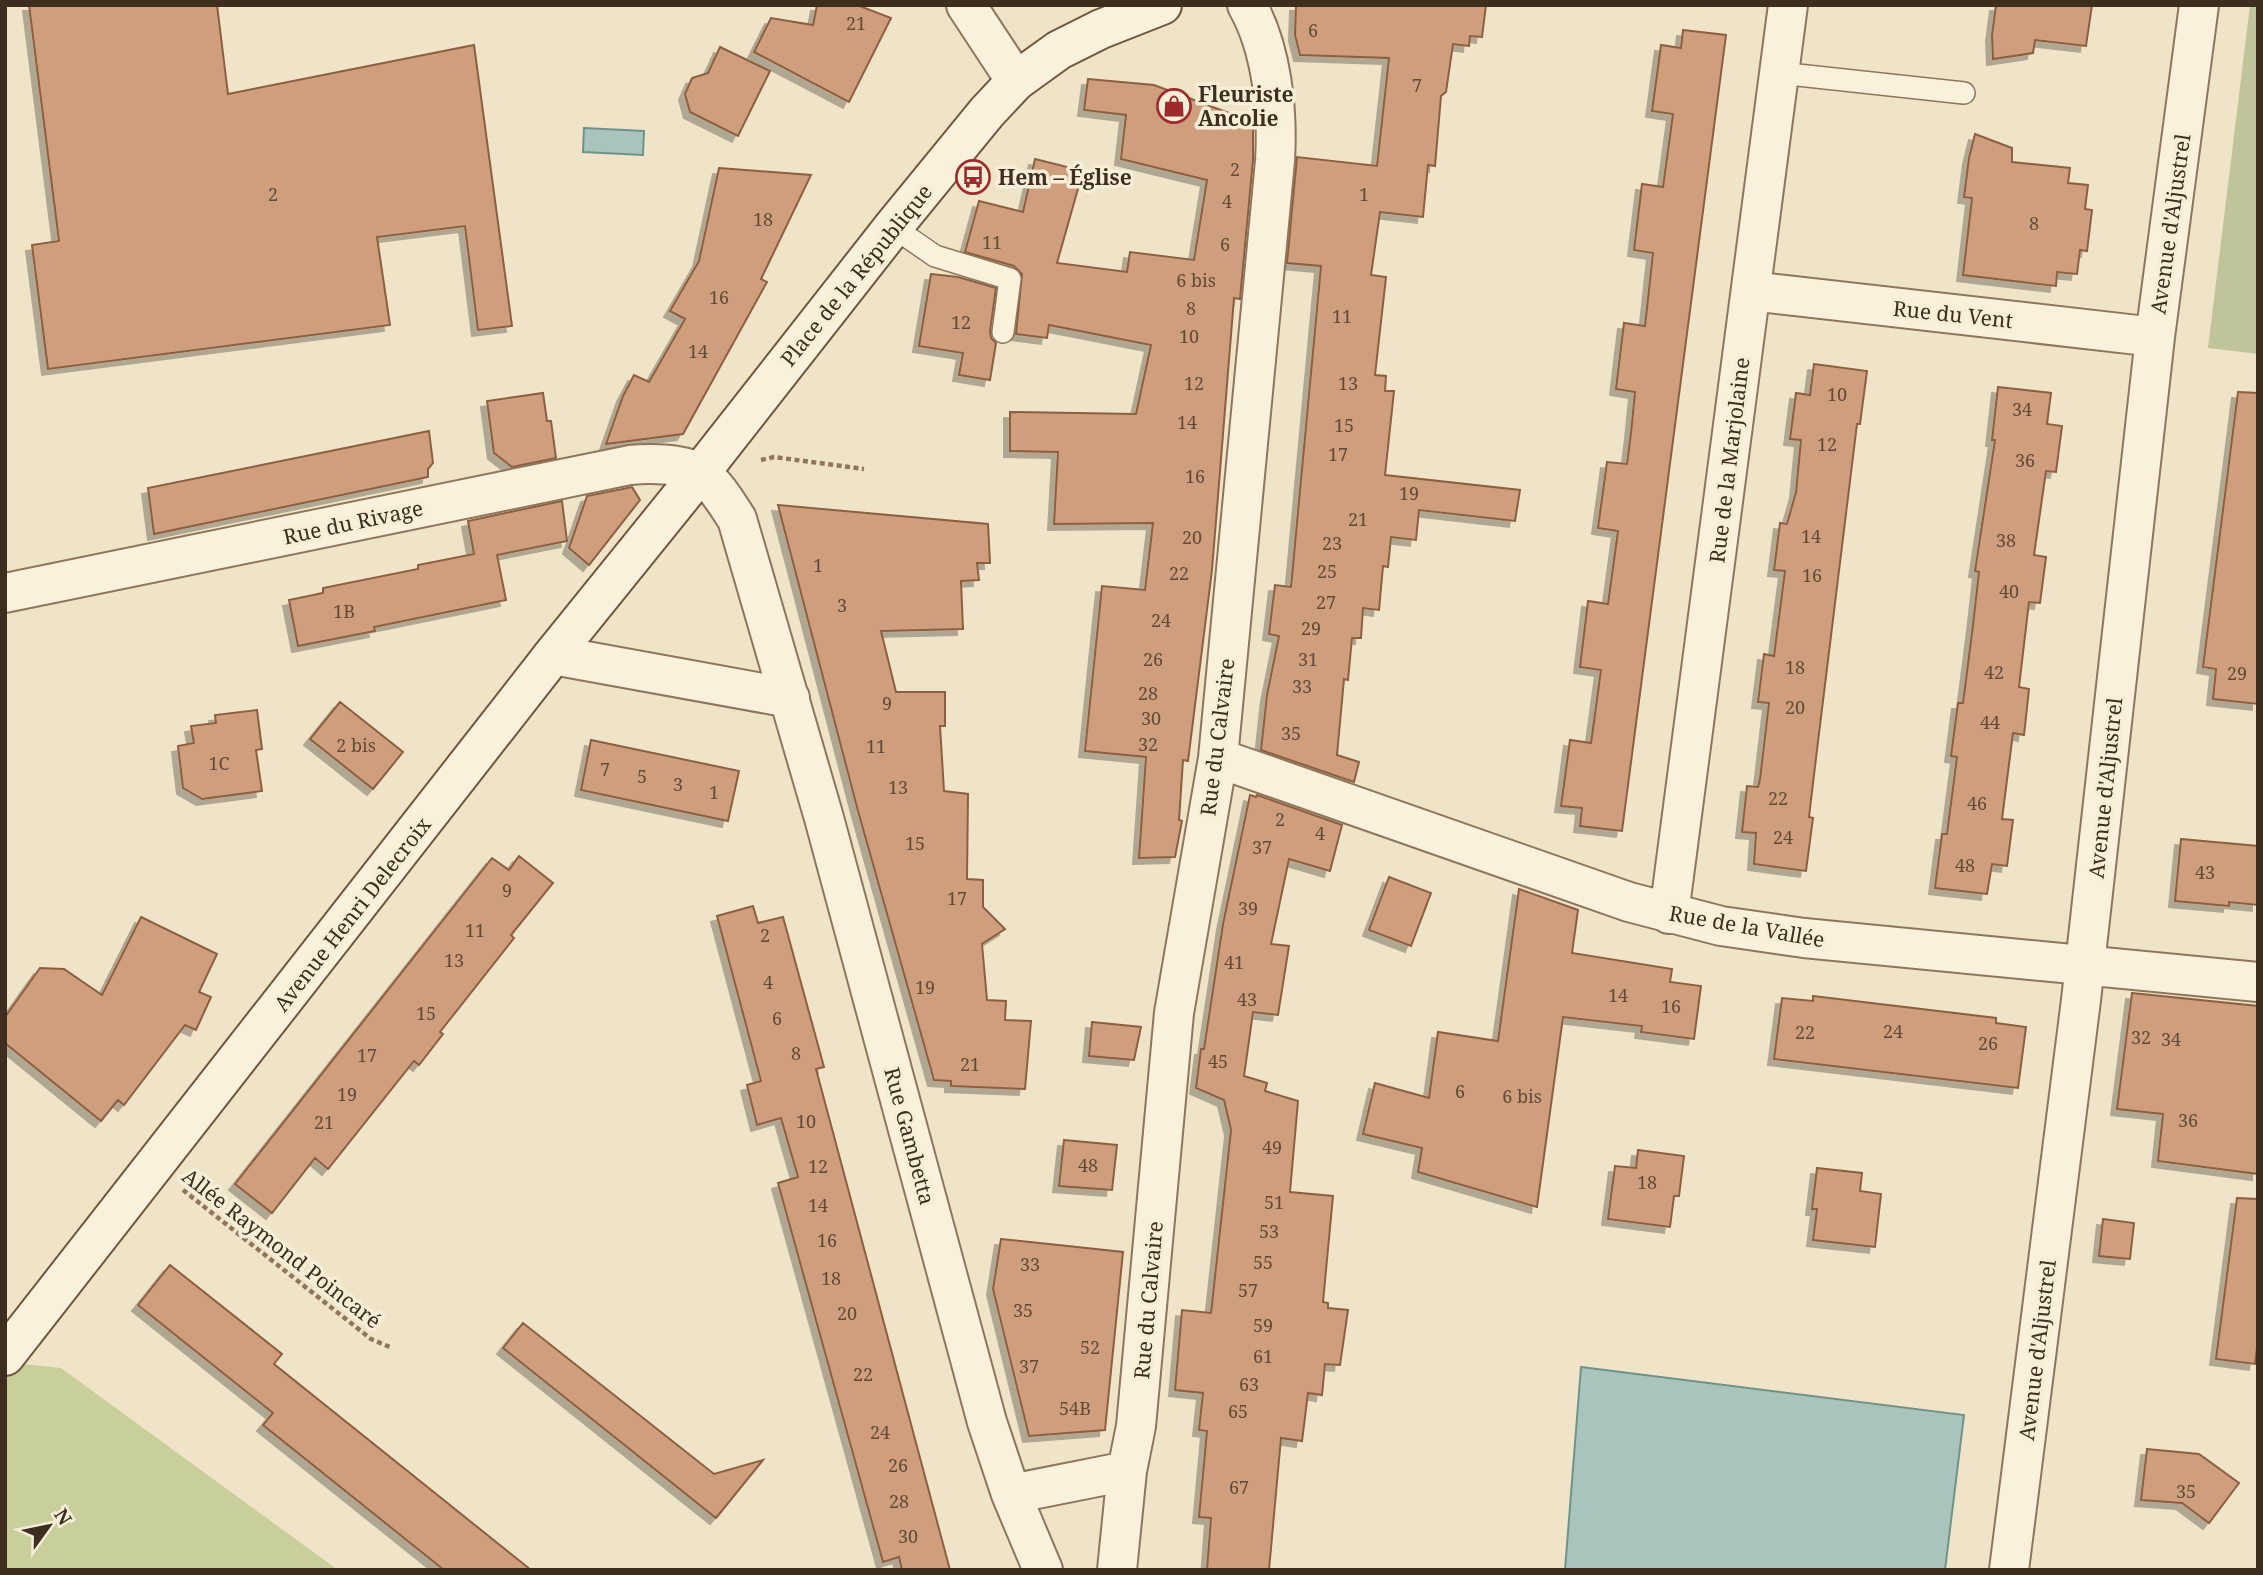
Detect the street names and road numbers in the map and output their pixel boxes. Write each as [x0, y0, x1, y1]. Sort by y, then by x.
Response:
street label: Avenue d'Aljustrel [2143, 132, 2197, 316]
street label: Place de la République [774, 178, 938, 372]
street label: Rue du Vent [1892, 294, 2014, 334]
street label: Rue de la Marjolaine [1702, 356, 1756, 564]
street label: Rue du Rivage [280, 493, 426, 551]
street label: Rue du Calvaire [1193, 657, 1241, 817]
street label: Avenue d'Aljustrel [2082, 696, 2128, 880]
street label: Avenue Henri Delecroix [267, 810, 437, 1017]
street label: Rue de la Vallée [1667, 899, 1827, 953]
street label: Rue Gambetta [878, 1064, 942, 1208]
street label: Allée Raymond Poincaré [177, 1162, 387, 1334]
street label: Rue du Calvaire [1127, 1220, 1169, 1380]
street label: Avenue d'Aljustrel [2012, 1258, 2062, 1442]

